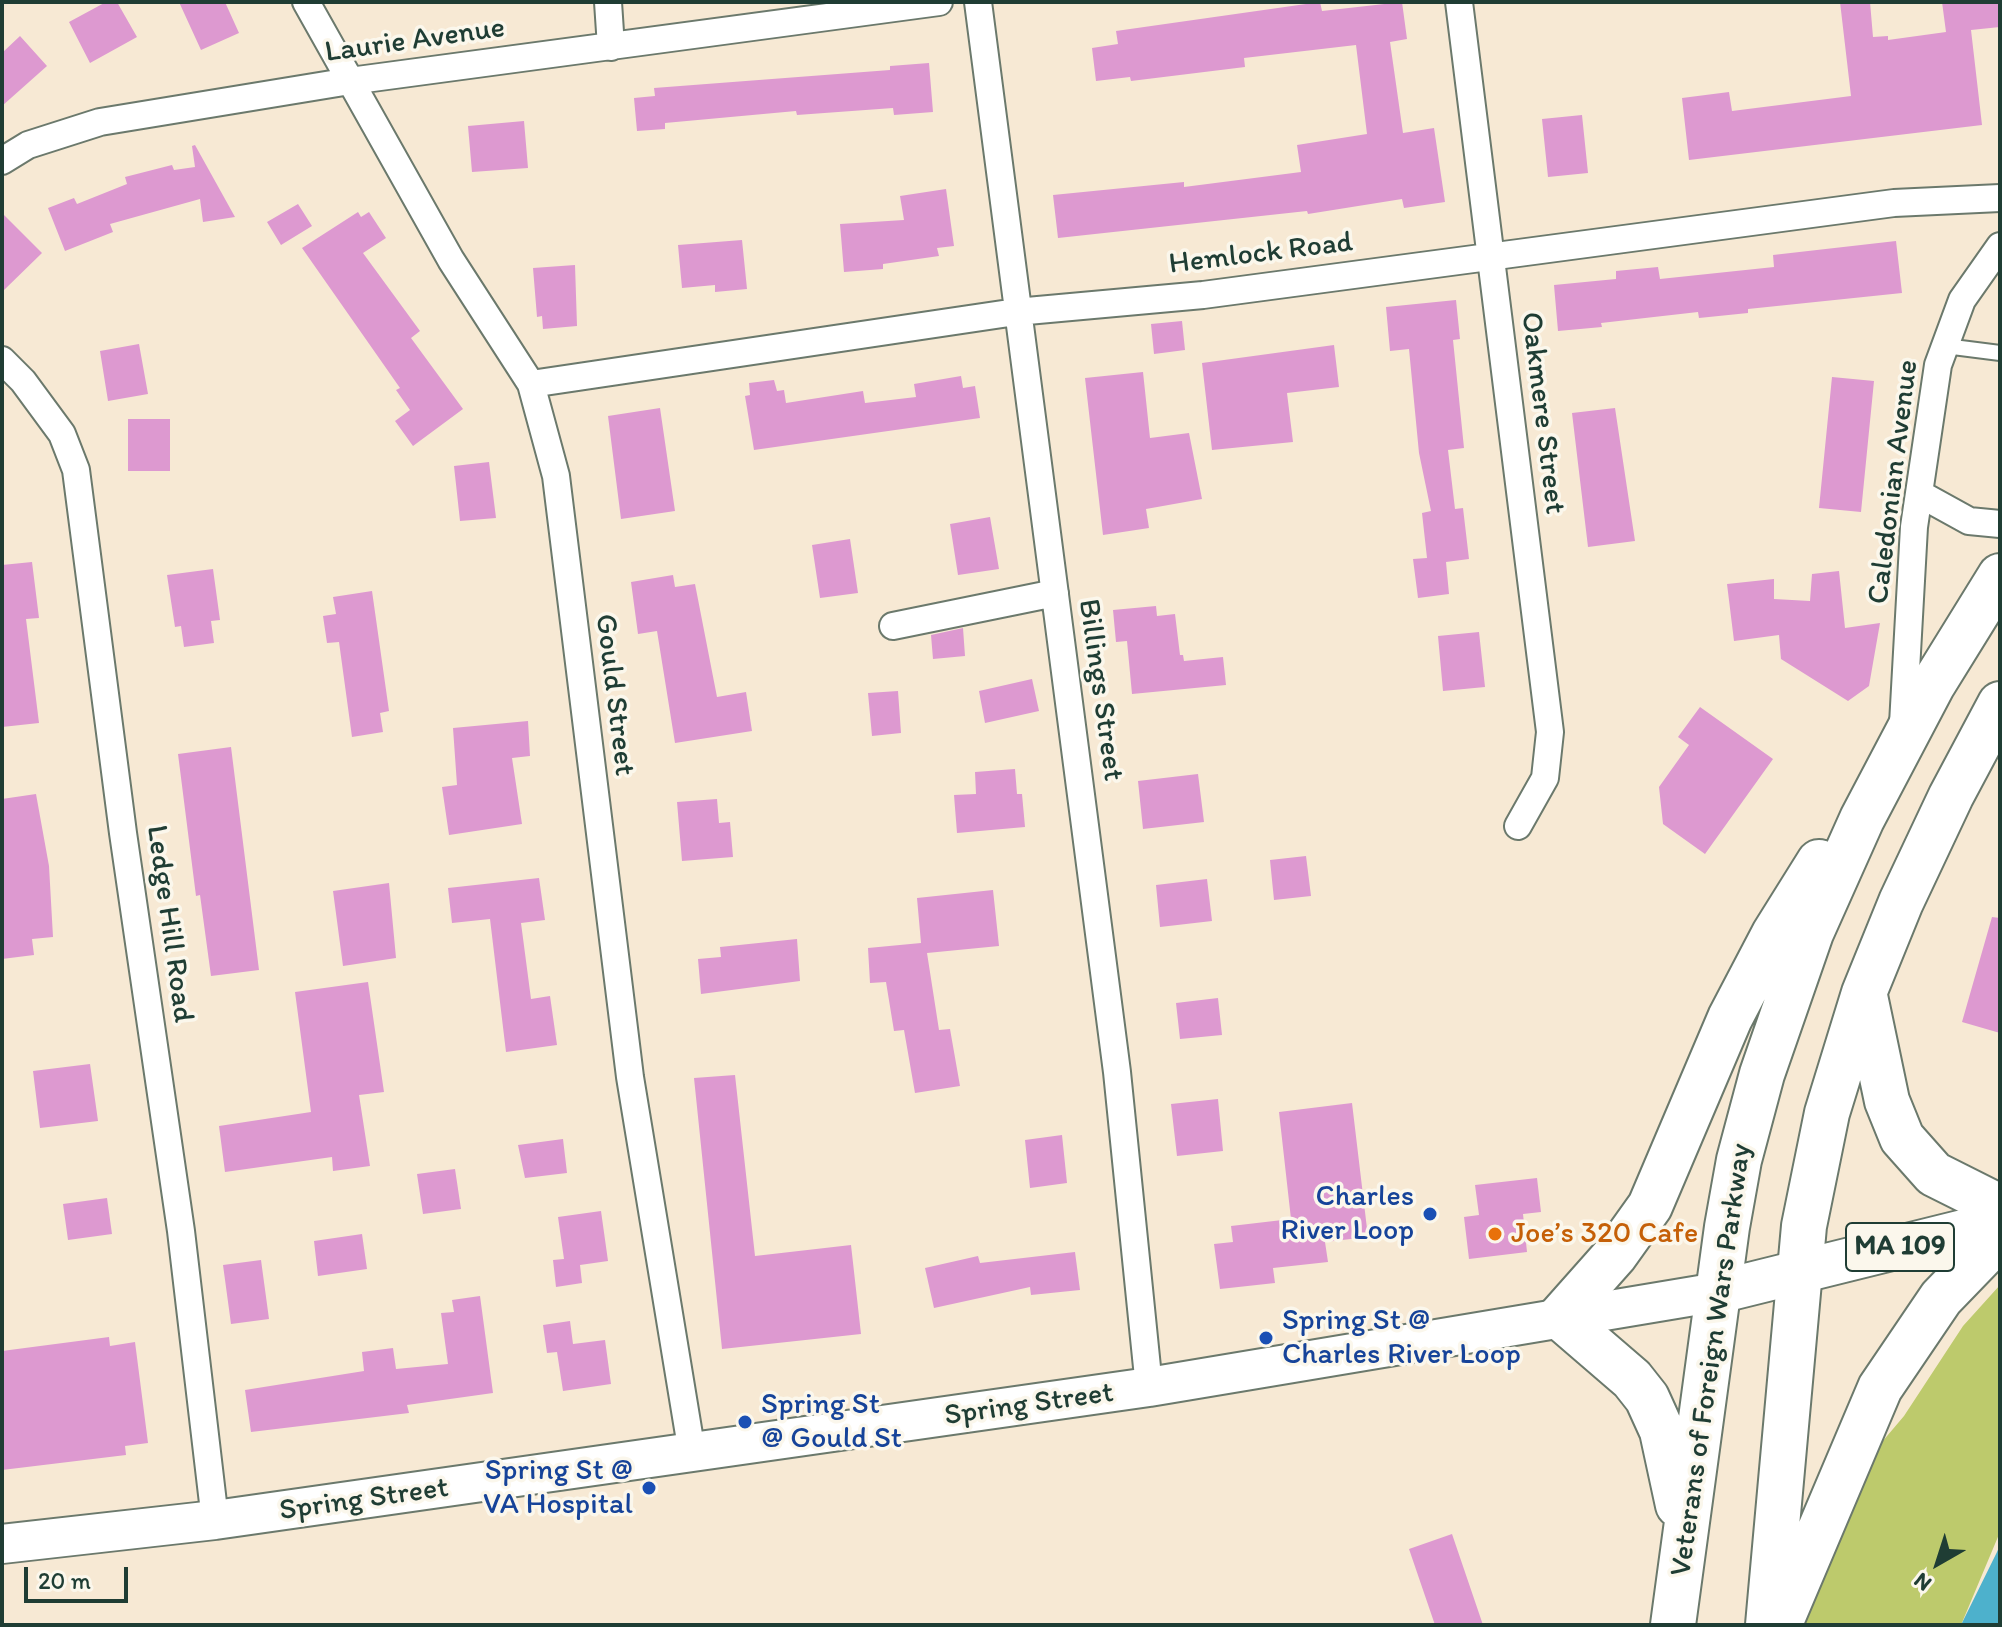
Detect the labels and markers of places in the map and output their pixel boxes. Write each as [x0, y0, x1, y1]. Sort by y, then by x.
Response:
place label: Charles River Loop [1280, 1179, 1414, 1250]
marker: Charles River Loop [1421, 1205, 1439, 1223]
place label: Joe’s 320 Cafe [1511, 1216, 1698, 1252]
marker: Joe’s 320 Cafe [1486, 1225, 1504, 1243]
place label: Spring St @ Charles River Loop [1282, 1303, 1521, 1374]
marker: Spring St @ Charles River Loop [1257, 1329, 1275, 1347]
place label: Spring St @ Gould St [761, 1387, 902, 1458]
marker: Spring St @ Gould St [736, 1413, 754, 1431]
place label: Spring St @ VA Hospital [483, 1453, 633, 1524]
marker: Spring St @ VA Hospital [640, 1479, 658, 1497]

